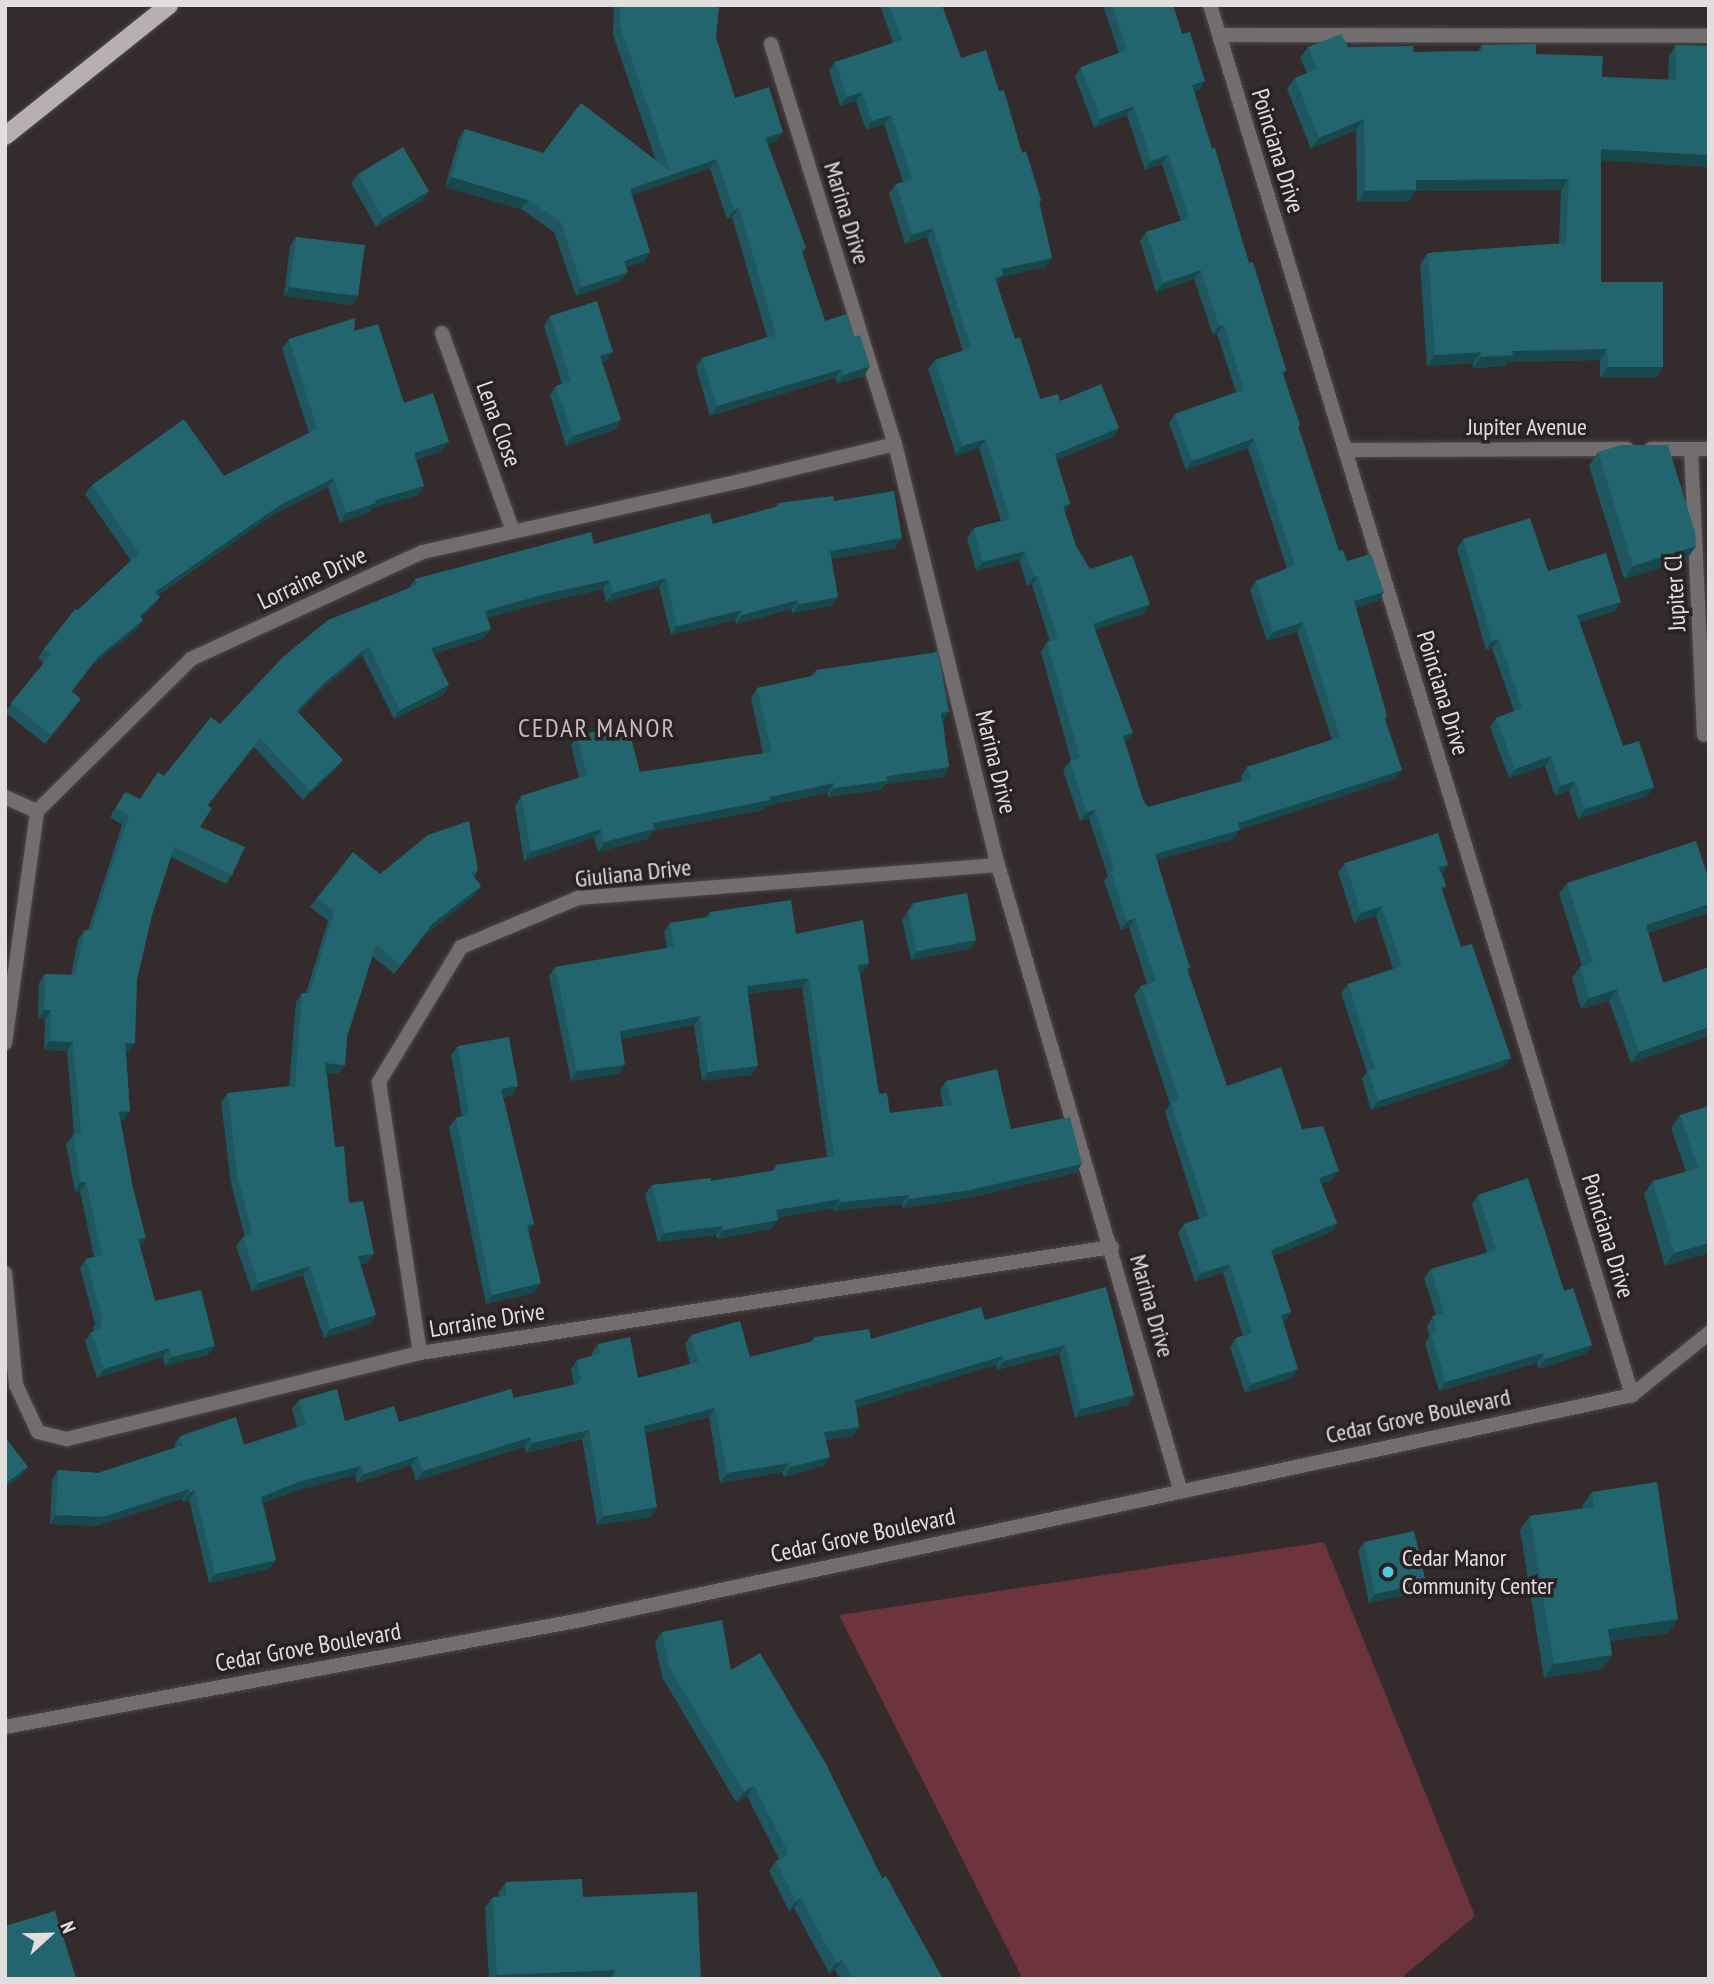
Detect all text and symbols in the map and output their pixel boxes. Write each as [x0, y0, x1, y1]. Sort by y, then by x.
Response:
street label: Poinciana Drive [1245, 85, 1311, 217]
street label: Marina Drive [818, 158, 876, 268]
street label: Lena Close [470, 377, 528, 471]
street label: Jupiter Avenue [1467, 413, 1587, 441]
street label: Lorraine Drive [253, 540, 371, 616]
street label: Jupiter Cl [1659, 554, 1691, 632]
street label: Poinciana Drive [1410, 627, 1476, 759]
street label: Marina Drive [969, 707, 1023, 817]
district label: CEDAR MANOR [519, 712, 675, 744]
street label: Giuliana Drive [573, 853, 693, 893]
street label: Poinciana Drive [1575, 1170, 1641, 1302]
street label: Marina Drive [1124, 1251, 1180, 1361]
street label: Lorraine Drive [427, 1297, 547, 1343]
street label: Cedar Grove Boulevard [1323, 1382, 1513, 1450]
street label: Cedar Grove Boulevard [768, 1501, 958, 1569]
place label: Cedar Manor Community Center [1402, 1544, 1554, 1600]
marker: Cedar Manor Community Center [1380, 1564, 1396, 1580]
street label: Cedar Grove Boulevard [213, 1617, 403, 1677]
north arrow [14, 1900, 84, 1970]
text: N [55, 1918, 82, 1936]

